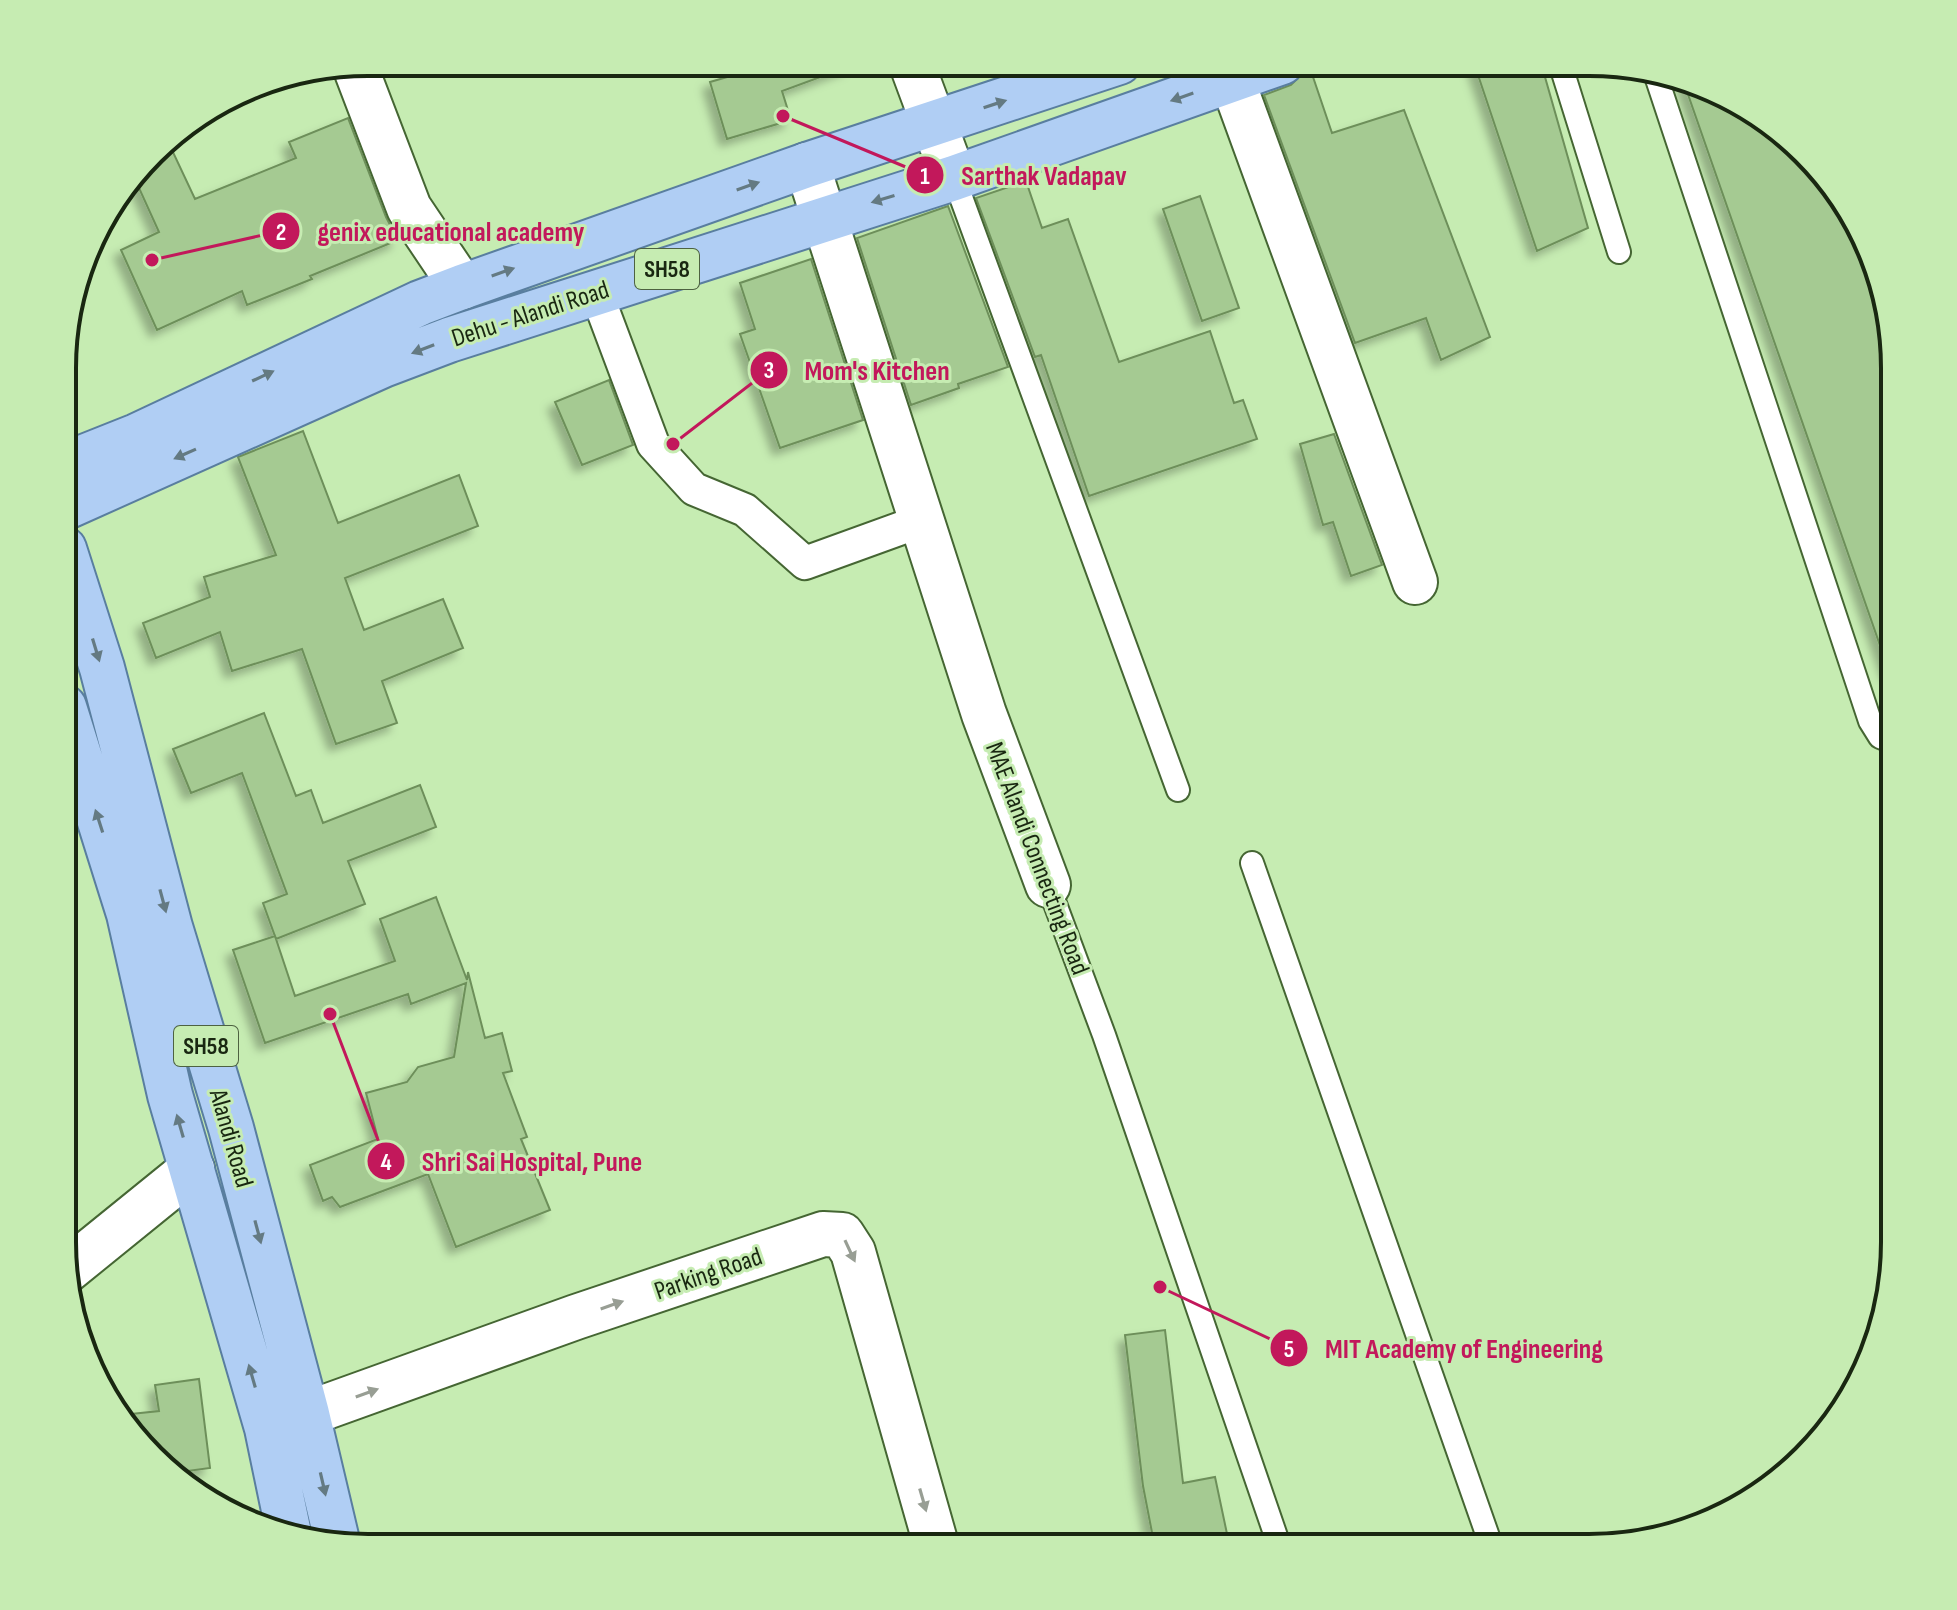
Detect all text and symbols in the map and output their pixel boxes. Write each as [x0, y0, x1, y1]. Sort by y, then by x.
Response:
one-way arrow [1170, 92, 1194, 104]
one-way arrow [983, 97, 1007, 109]
callout: Sarthak Vadapav [905, 149, 1143, 201]
text: Sarthak Vadapav [961, 160, 1127, 193]
text: 1 [920, 162, 930, 191]
one-way arrow [736, 179, 760, 192]
one-way arrow [871, 193, 895, 206]
callout: genix educational academy [261, 205, 600, 257]
text: genix educational academy [317, 216, 585, 249]
text: 2 [276, 218, 286, 247]
road number: SH58 [635, 249, 699, 289]
one-way arrow [491, 266, 515, 278]
street label: Dehu - Alandi Road [448, 274, 613, 354]
one-way arrow [411, 343, 435, 356]
callout: Mom's Kitchen [749, 344, 966, 396]
text: Mom's Kitchen [804, 355, 950, 388]
text: 3 [764, 356, 774, 385]
one-way arrow [251, 369, 275, 383]
one-way arrow [173, 447, 197, 461]
one-way arrow [90, 639, 103, 663]
street label: MAE Alandi Connecting Road [978, 738, 1095, 979]
one-way arrow [92, 809, 105, 833]
one-way arrow [158, 889, 170, 914]
road number: SH58 [174, 1026, 238, 1066]
street label: Alandi Road [202, 1085, 259, 1191]
one-way arrow [173, 1114, 185, 1139]
callout: Shri Sai Hospital, Pune [366, 1135, 658, 1187]
text: Shri Sai Hospital, Pune [422, 1146, 642, 1179]
text: 4 [380, 1148, 392, 1177]
one-way arrow [253, 1219, 265, 1244]
one-way arrow [843, 1239, 857, 1262]
street label: Parking Road [651, 1242, 766, 1307]
one-way arrow [600, 1299, 624, 1311]
callout: MIT Academy of Engineering [1269, 1322, 1619, 1374]
text: MIT Academy of Engineering [1325, 1333, 1603, 1366]
text: 5 [1284, 1335, 1294, 1364]
one-way arrow [245, 1364, 258, 1388]
one-way arrow [355, 1386, 379, 1398]
one-way arrow [318, 1471, 330, 1496]
one-way arrow [918, 1488, 930, 1513]

